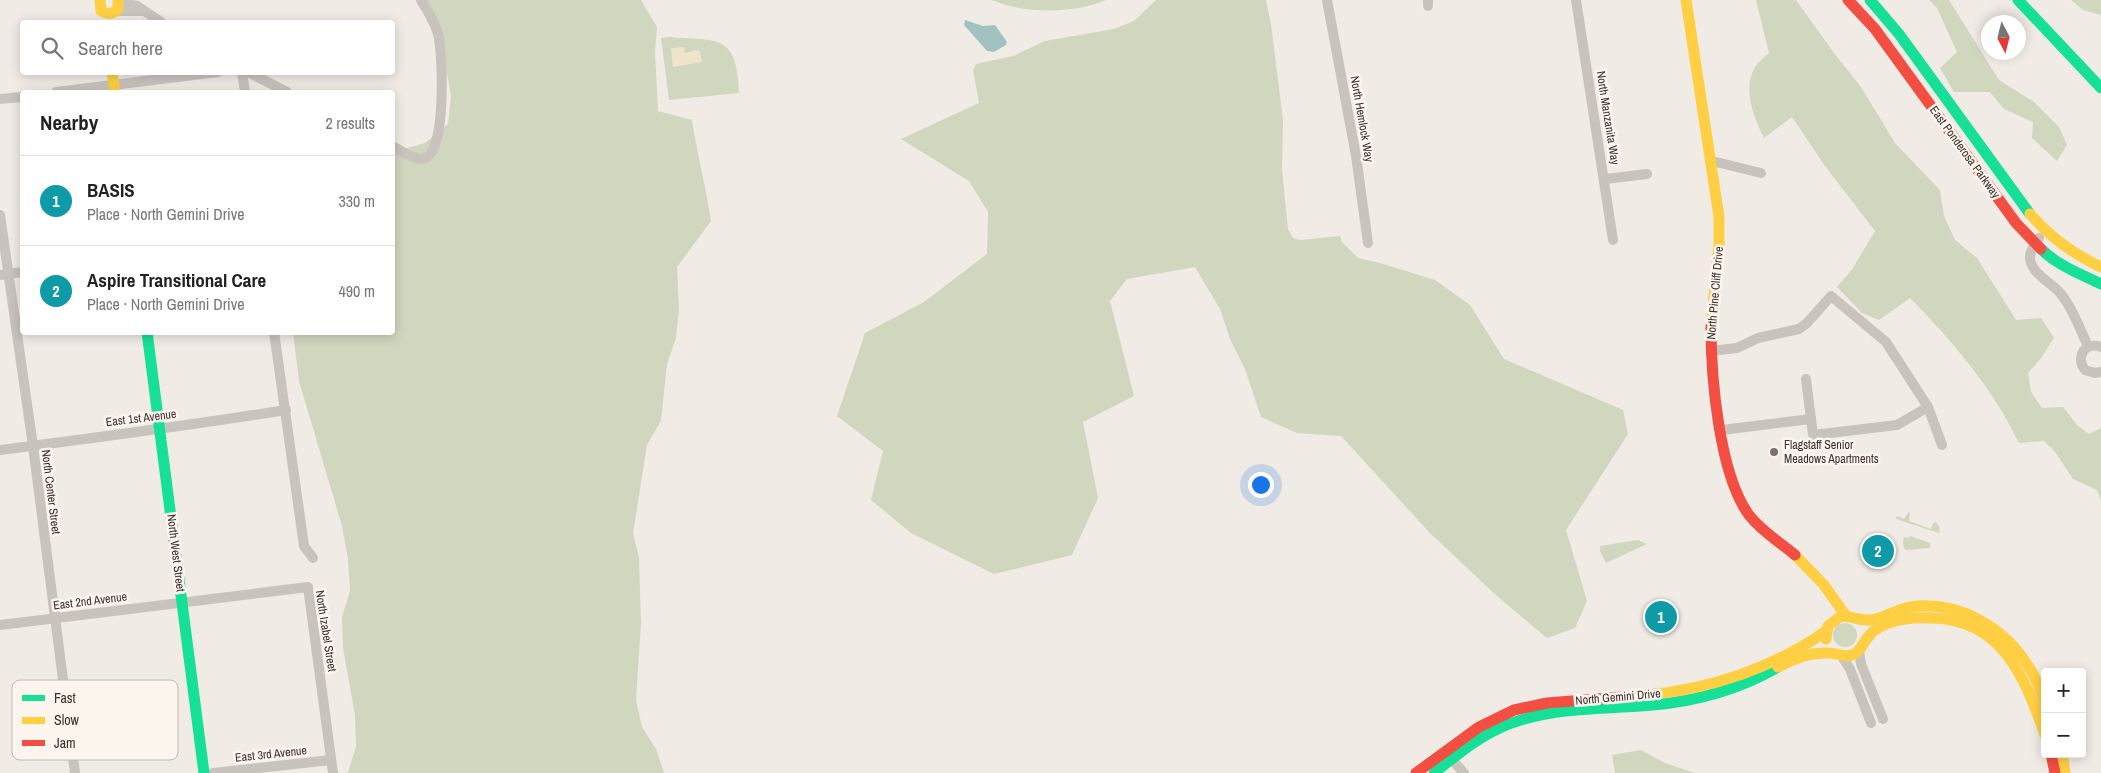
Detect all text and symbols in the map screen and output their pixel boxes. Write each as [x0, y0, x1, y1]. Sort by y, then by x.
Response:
north arrow [1981, 15, 2026, 60]
search box [20, 20, 395, 75]
icon: search [38, 34, 66, 62]
text: Search here [78, 35, 163, 61]
street label: North Manzanita Way [1593, 70, 1623, 166]
street label: North Hemlock Way [1347, 75, 1377, 163]
street label: East Ponderosa Parkway [1926, 103, 2004, 201]
text: Nearby [40, 108, 98, 137]
text: 2 results [325, 112, 375, 134]
text: BASIS [87, 177, 135, 203]
text: 1 [52, 190, 60, 212]
text: 330 m [339, 190, 375, 212]
text: Place · North Gemini Drive [87, 203, 245, 225]
street label: North Pine Cliff Drive [1703, 246, 1727, 340]
text: Aspire Transitional Care [87, 267, 266, 293]
text: 2 [52, 280, 60, 302]
text: 490 m [339, 280, 375, 302]
text: Place · North Gemini Drive [87, 293, 245, 315]
street label: East 1st Avenue [105, 406, 177, 430]
place label: Flagstaff Senior Meadows Apartments [1784, 437, 1879, 467]
marker: Flagstaff Senior Meadows Apartments [1768, 446, 1780, 458]
street label: North Center Street [38, 449, 64, 536]
your location [1248, 472, 1274, 498]
street label: North West Street [163, 513, 189, 593]
pin: 2 [1862, 532, 1894, 570]
street label: East 2nd Avenue [52, 589, 128, 613]
street label: North Izabel Street [312, 589, 340, 673]
pin: 1 [1645, 598, 1677, 636]
map controls [2041, 668, 2086, 758]
button: + [2041, 668, 2086, 713]
legend [12, 680, 178, 760]
street label: North Gemini Drive [1575, 685, 1661, 709]
text: Fast [54, 689, 76, 707]
text: Slow [54, 711, 80, 729]
button: − [2041, 713, 2086, 758]
text: Jam [54, 734, 76, 752]
street label: East 3rd Avenue [234, 742, 308, 766]

